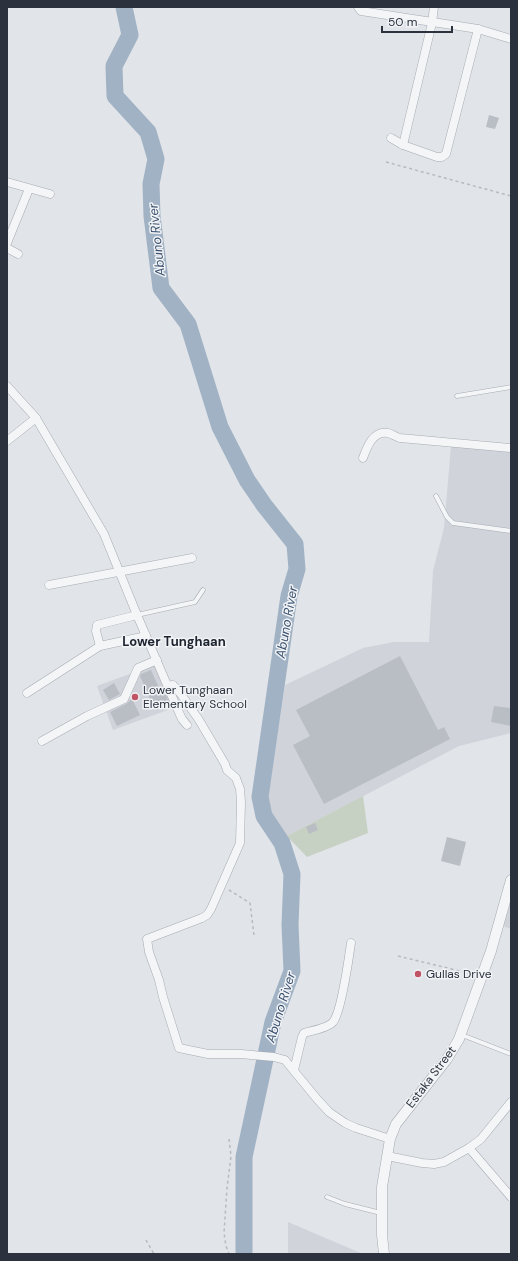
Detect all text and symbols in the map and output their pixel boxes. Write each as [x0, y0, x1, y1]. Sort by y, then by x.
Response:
scale bar [382, 8, 452, 34]
text: 50 m [388, 14, 417, 30]
water label: Abuno River [144, 202, 169, 278]
water label: Abuno River [272, 584, 301, 660]
district label: Lower Tunghaan [122, 633, 226, 650]
place label: Lower Tunghaan Elementary School [143, 682, 247, 712]
marker: Lower Tunghaan Elementary School [130, 692, 140, 702]
place label: Gullas Drive [426, 966, 492, 982]
water label: Abuno River [261, 969, 300, 1045]
marker: Gullas Drive [413, 969, 423, 979]
street label: Estaka Street [402, 1043, 460, 1111]

